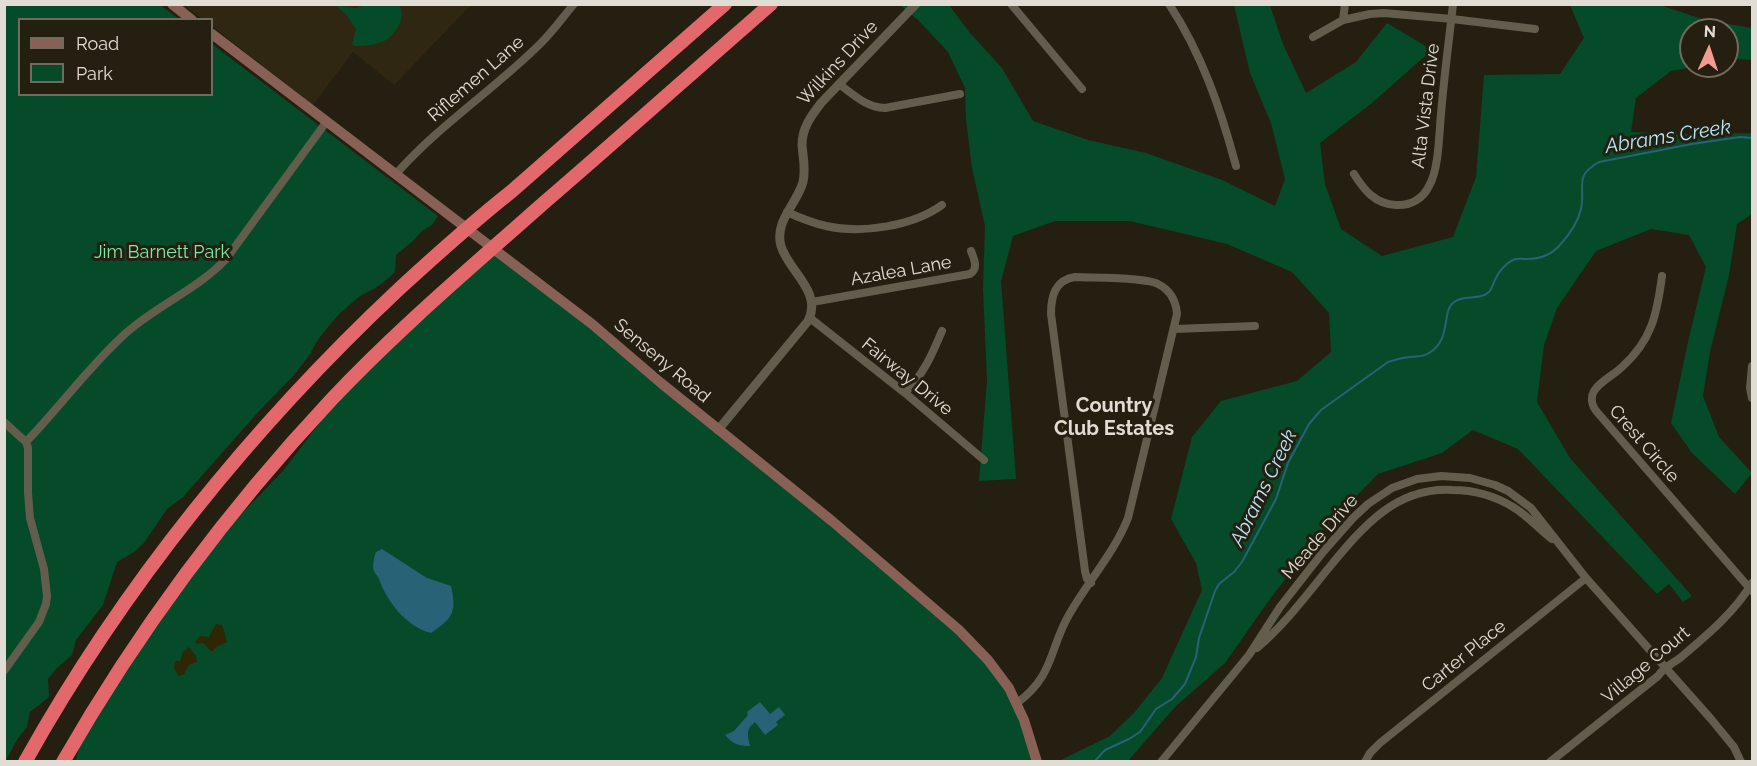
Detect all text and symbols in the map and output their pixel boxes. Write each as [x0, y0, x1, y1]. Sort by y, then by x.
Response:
street label: Wilkins Drive [793, 16, 883, 110]
legend [18, 18, 213, 96]
north arrow [1679, 18, 1739, 78]
text: N [1703, 22, 1716, 41]
street label: Riflemen Lane [424, 31, 528, 127]
text: Road [76, 33, 119, 54]
street label: Alta Vista Drive [1408, 42, 1444, 170]
text: Park [76, 63, 113, 84]
water label: Abrams Creek [1603, 115, 1733, 159]
park label: Jim Barnett Park [94, 242, 230, 264]
street label: Azalea Lane [849, 252, 953, 290]
street label: Senseny Road [609, 314, 715, 408]
street label: Fairway Drive [857, 334, 957, 420]
district label: Country Club Estates [1054, 394, 1174, 441]
street label: Crest Circle [1604, 401, 1684, 487]
water label: Abrams Creek [1225, 426, 1303, 550]
street label: Meade Drive [1277, 490, 1363, 584]
street label: Carter Place [1418, 615, 1510, 697]
street label: Village Court [1598, 622, 1694, 708]

